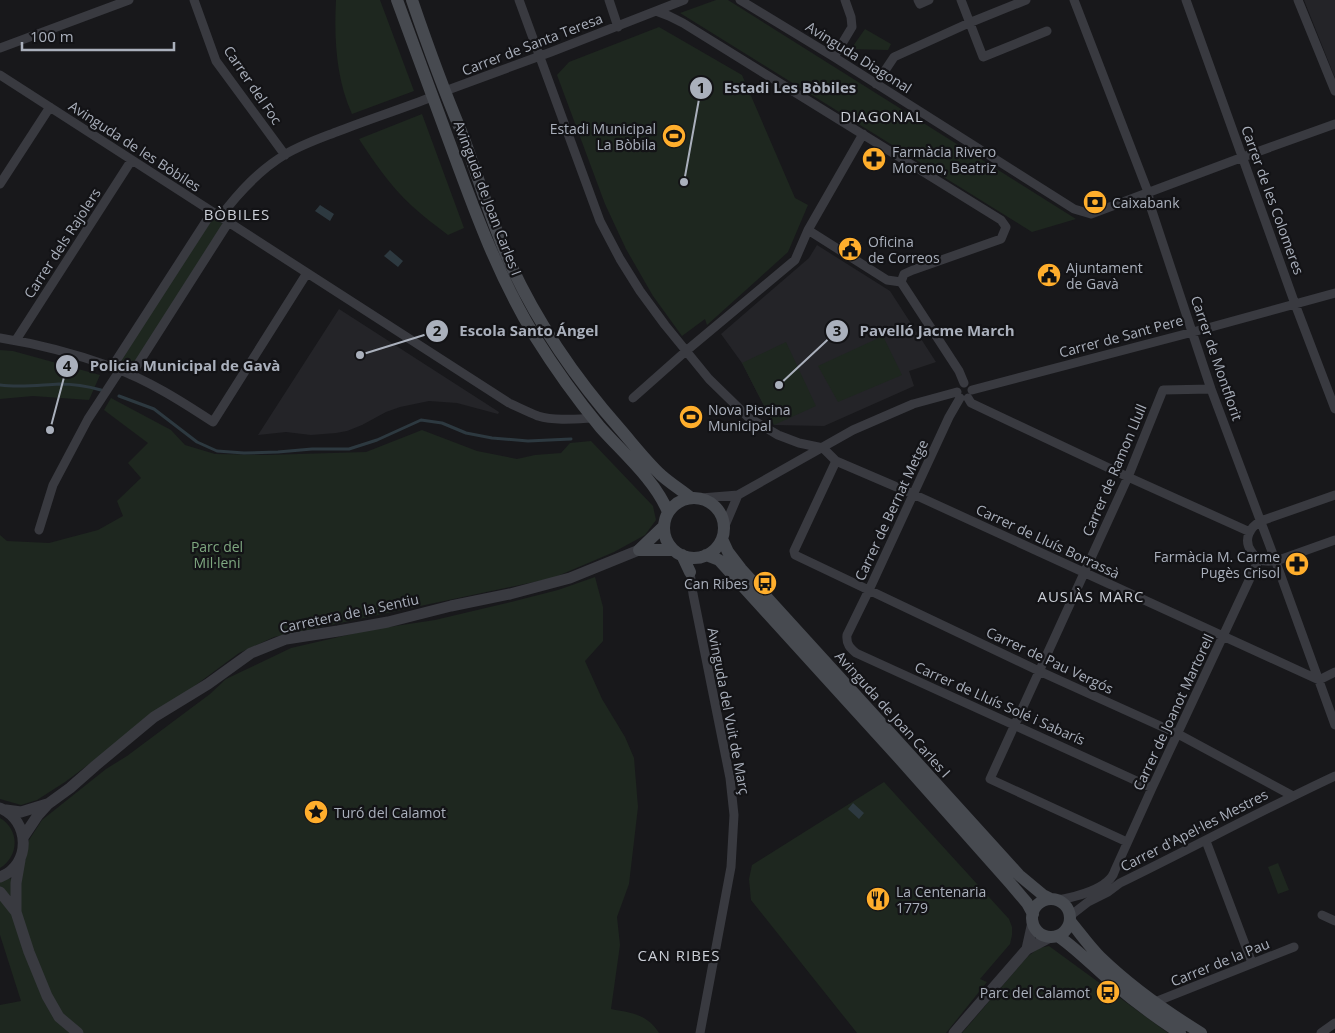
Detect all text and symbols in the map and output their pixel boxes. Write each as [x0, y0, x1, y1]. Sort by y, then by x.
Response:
street label: Carrer de Santa Teresa [459, 8, 605, 80]
street label: Avinguda Diagonal [802, 17, 916, 97]
scale bar [22, 20, 175, 52]
text: 100 m [30, 26, 74, 46]
street label: Carrer del Foc [220, 42, 287, 128]
callout: Estadi Les Bòbiles [689, 73, 866, 103]
text: 1 [697, 77, 705, 97]
text: Estadi Les Bòbiles [724, 77, 856, 97]
street label: Avinguda de les Bòbiles [65, 96, 205, 196]
district label: DIAGONAL [840, 106, 924, 126]
street label: Avinguda de Joan Carles I [450, 118, 526, 278]
place label: Estadi Municipal La Bòbila [550, 119, 656, 154]
sports icon: Estadi Municipal La Bòbila [661, 123, 687, 149]
street label: Carrer de les Colomeres [1237, 123, 1309, 277]
place label: Farmàcia Rivero Moreno, Beatriz [892, 142, 997, 177]
pharmacy icon: Farmàcia Rivero Moreno, Beatriz [861, 146, 887, 172]
street label: Carrer dels Rajolers [19, 184, 105, 302]
bank icon: Caixabank [1082, 189, 1108, 215]
place label: Caixabank [1112, 193, 1180, 212]
district label: BÒBILES [204, 204, 270, 224]
place label: Oficina de Correos [868, 232, 940, 267]
public building icon: Oficina de Correos [837, 236, 863, 262]
place label: Ajuntament de Gavà [1066, 258, 1143, 293]
public building icon: Ajuntament de Gavà [1036, 262, 1062, 288]
street label: Carrer de Montflorit [1187, 293, 1247, 423]
street label: Carrer de Sant Pere [1057, 310, 1185, 362]
callout: Escola Santo Ángel [424, 316, 609, 346]
callout: Pavelló Jacme March [825, 316, 1025, 346]
text: 2 [433, 320, 442, 340]
text: Escola Santo Ángel [459, 320, 599, 340]
text: 3 [833, 320, 841, 340]
text: Pavelló Jacme March [859, 320, 1015, 340]
callout: Policia Municipal de Gavà [54, 351, 290, 381]
text: 4 [63, 355, 72, 375]
text: Policia Municipal de Gavà [90, 355, 280, 375]
place label: Nova Piscina Municipal [708, 400, 791, 435]
street label: Carrer de Ramon Llull [1078, 401, 1150, 539]
sports icon: Nova Piscina Municipal [678, 404, 704, 430]
street label: Carrer de Bernat Metge [850, 436, 932, 584]
street label: Carrer de Lluís Borrassà [973, 499, 1123, 583]
park label: Parc del Mil·leni [191, 537, 243, 572]
place label: Farmàcia M. Carme Pugès Crisol [1154, 547, 1280, 582]
pharmacy icon: Farmàcia M. Carme Pugès Crisol [1284, 551, 1310, 577]
bus stop icon: Can Ribes [752, 570, 778, 596]
place label: Can Ribes [684, 574, 748, 593]
district label: AUSIÀS MARC [1037, 586, 1145, 606]
street label: Carretera de la Sentiu [278, 589, 420, 637]
street label: Carrer de Pau Vergós [983, 622, 1117, 698]
street label: Avinguda del Vuit de Març [703, 626, 755, 796]
street label: Carrer de Joanot Martorell [1128, 630, 1218, 794]
street label: Avinguda de Joan Carles I [831, 647, 955, 781]
street label: Carrer de Lluís Solé i Sabarís [912, 657, 1088, 749]
street label: Carrer d'Apel·les Mestres [1117, 784, 1271, 876]
place icon: Turó del Calamot [303, 799, 329, 825]
place label: Turó del Calamot [334, 803, 446, 822]
place label: La Centenaria 1779 [896, 882, 986, 917]
restaurant icon: La Centenaria 1779 [865, 886, 891, 912]
street label: Carrer de la Pau [1168, 934, 1272, 990]
district label: CAN RIBES [638, 945, 720, 965]
bus stop icon: Parc del Calamot [1095, 979, 1121, 1005]
place label: Parc del Calamot [980, 983, 1090, 1002]

